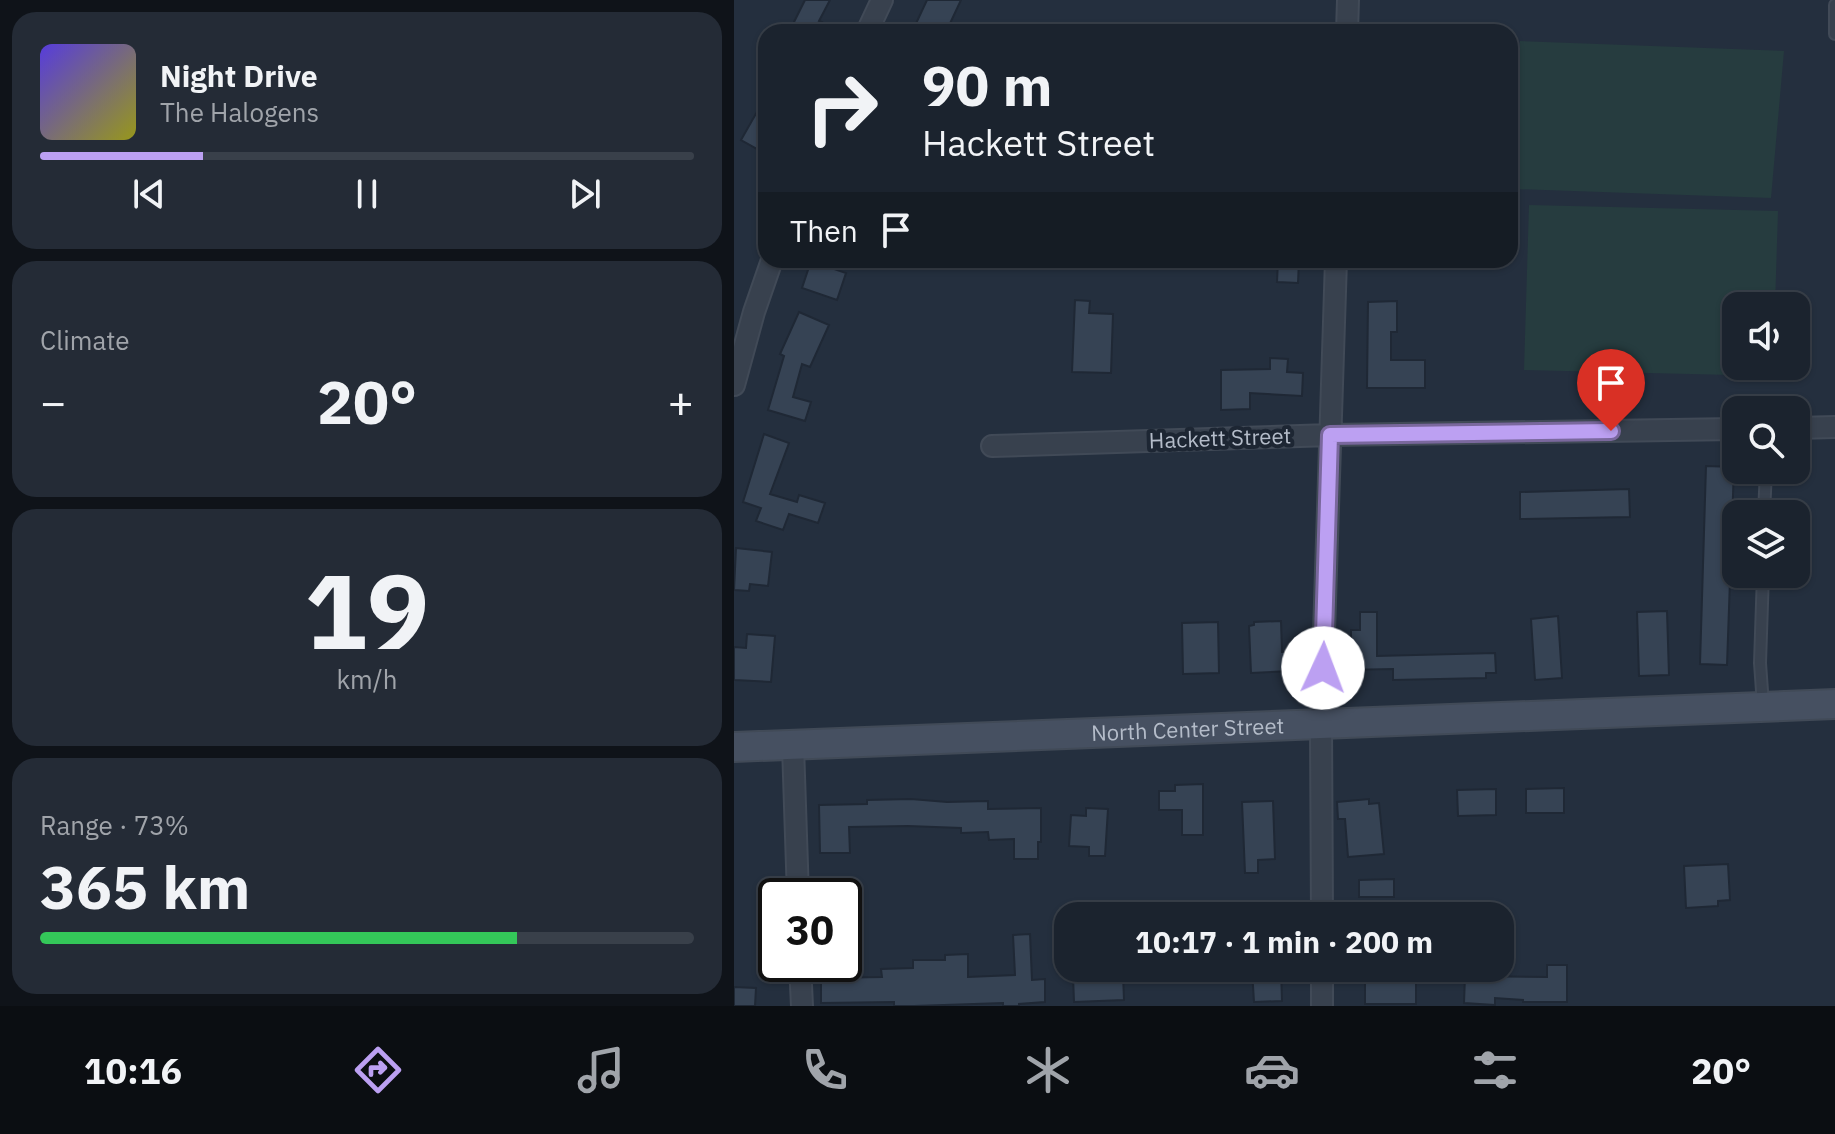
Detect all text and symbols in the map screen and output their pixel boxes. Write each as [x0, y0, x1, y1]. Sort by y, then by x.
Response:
text: 90 m [922, 49, 1052, 121]
text: Night Drive [160, 56, 318, 95]
icon: right [790, 56, 894, 160]
text: The Halogens [160, 95, 319, 129]
text: Hackett Street [922, 119, 1155, 166]
icon: previous [127, 172, 171, 216]
icon: pause [345, 172, 389, 216]
icon: next [563, 172, 607, 216]
icon: arrive [874, 208, 918, 252]
text: Then [790, 211, 858, 250]
map controls [1722, 292, 1810, 588]
button: sound [1722, 292, 1810, 380]
text: Climate [40, 323, 130, 357]
pin [1577, 349, 1645, 431]
icon: arrive [1589, 361, 1633, 405]
text: 20° [317, 362, 417, 441]
text: − [40, 373, 66, 430]
text: + [668, 373, 694, 430]
button: search [1722, 396, 1810, 484]
street label: Hackett Street [1148, 421, 1292, 454]
button: layers [1722, 500, 1810, 588]
text: 19 [305, 542, 429, 678]
position arrow [1281, 626, 1365, 710]
text: km/h [336, 662, 398, 696]
street label: North Center Street [1091, 711, 1285, 747]
text: Range · 73% [40, 808, 189, 842]
text: 365 km [40, 847, 250, 926]
speed limit sign: 30 [758, 878, 862, 982]
text: 10:17 · 1 min · 200 m [1135, 922, 1433, 961]
icon: directions [350, 1042, 406, 1098]
icon: music [573, 1042, 629, 1098]
icon: phone [797, 1042, 853, 1098]
icon: climate [1020, 1042, 1076, 1098]
icon: car [1244, 1042, 1300, 1098]
icon: filters [1467, 1042, 1523, 1098]
text: 10:16 [84, 1047, 182, 1094]
text: 20° [1691, 1047, 1751, 1094]

